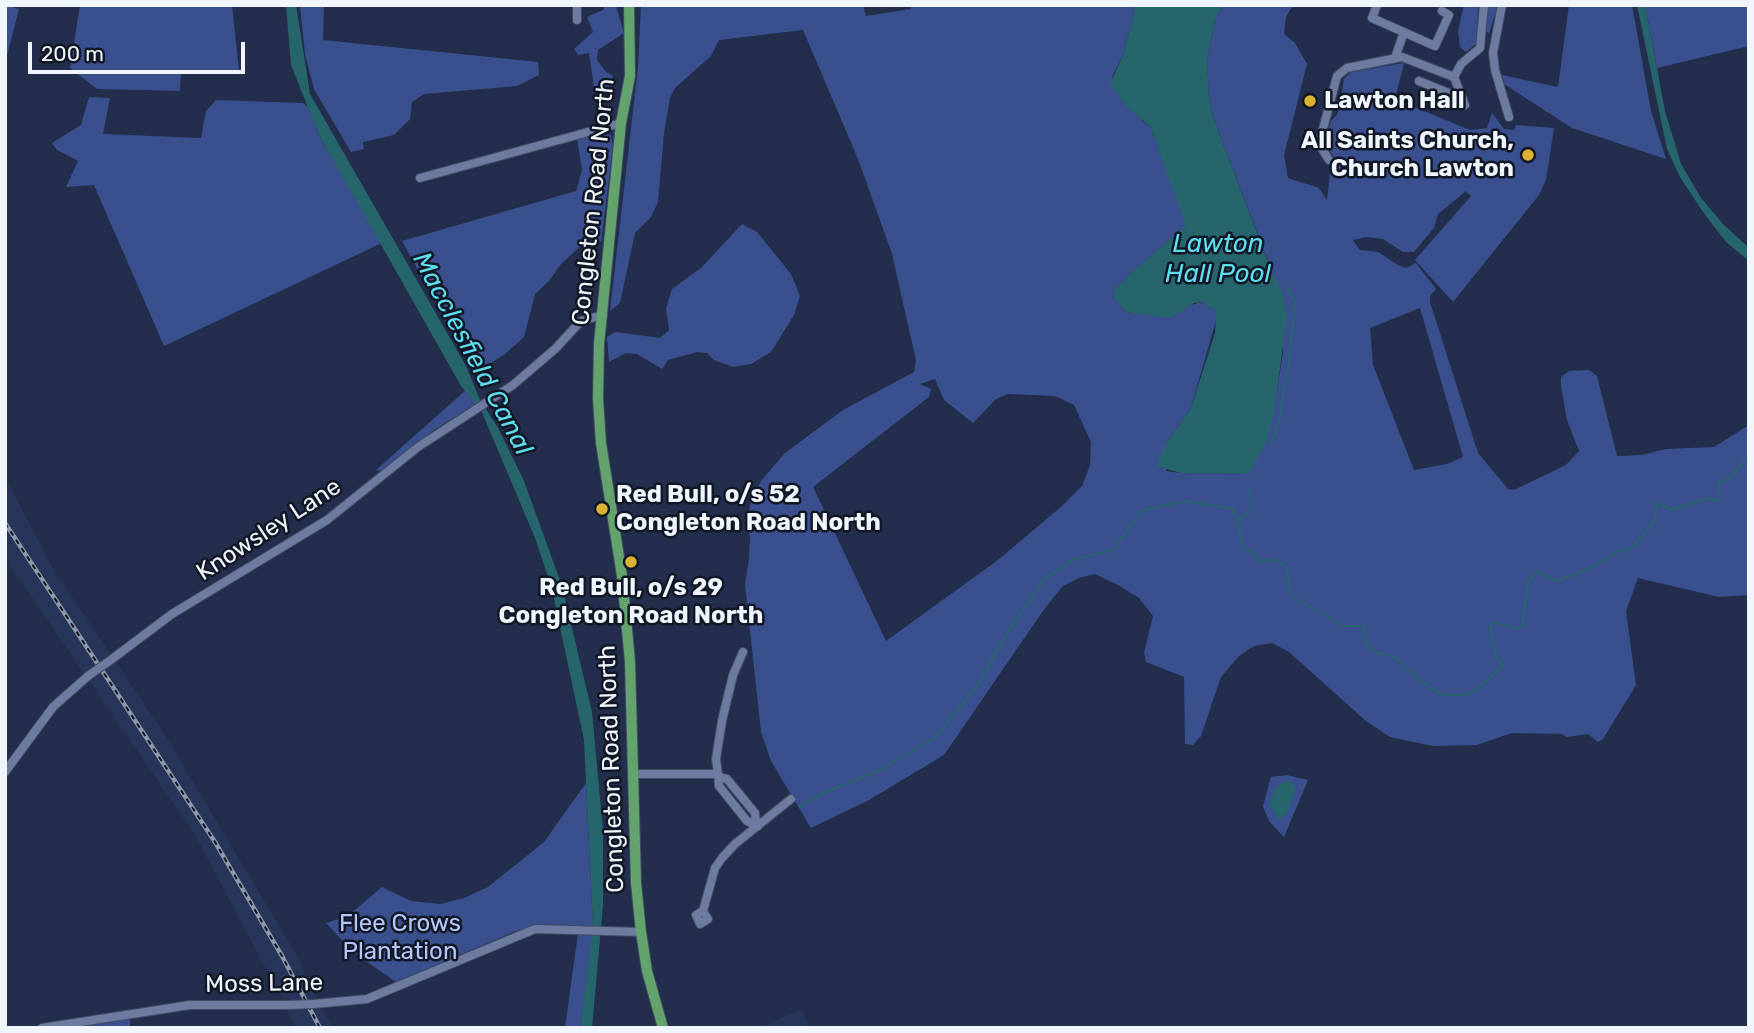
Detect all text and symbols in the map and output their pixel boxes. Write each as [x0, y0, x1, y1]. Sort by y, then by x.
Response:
scale bar [32, 28, 248, 72]
text: 200 m [41, 41, 104, 66]
street label: Congleton Road North [567, 77, 621, 327]
place label: Lawton Hall [1324, 87, 1465, 115]
marker: Lawton Hall [1302, 93, 1318, 109]
place label: All Saints Church, Church Lawton [1301, 127, 1514, 183]
marker: All Saints Church, Church Lawton [1520, 147, 1536, 163]
water label: Lawton Hall Pool [1165, 228, 1271, 290]
water label: Macclesfield Canal [405, 247, 539, 461]
street label: Knowsley Lane [191, 473, 347, 587]
place label: Red Bull, o/s 52 Congleton Road North [616, 481, 881, 537]
marker: Red Bull, o/s 52 Congleton Road North [594, 501, 610, 517]
marker: Red Bull, o/s 29 Congleton Road North [623, 554, 639, 570]
place label: Red Bull, o/s 29 Congleton Road North [499, 574, 763, 630]
street label: Congleton Road North [593, 645, 631, 893]
park label: Flee Crows Plantation [339, 910, 461, 966]
street label: Moss Lane [205, 969, 323, 999]

